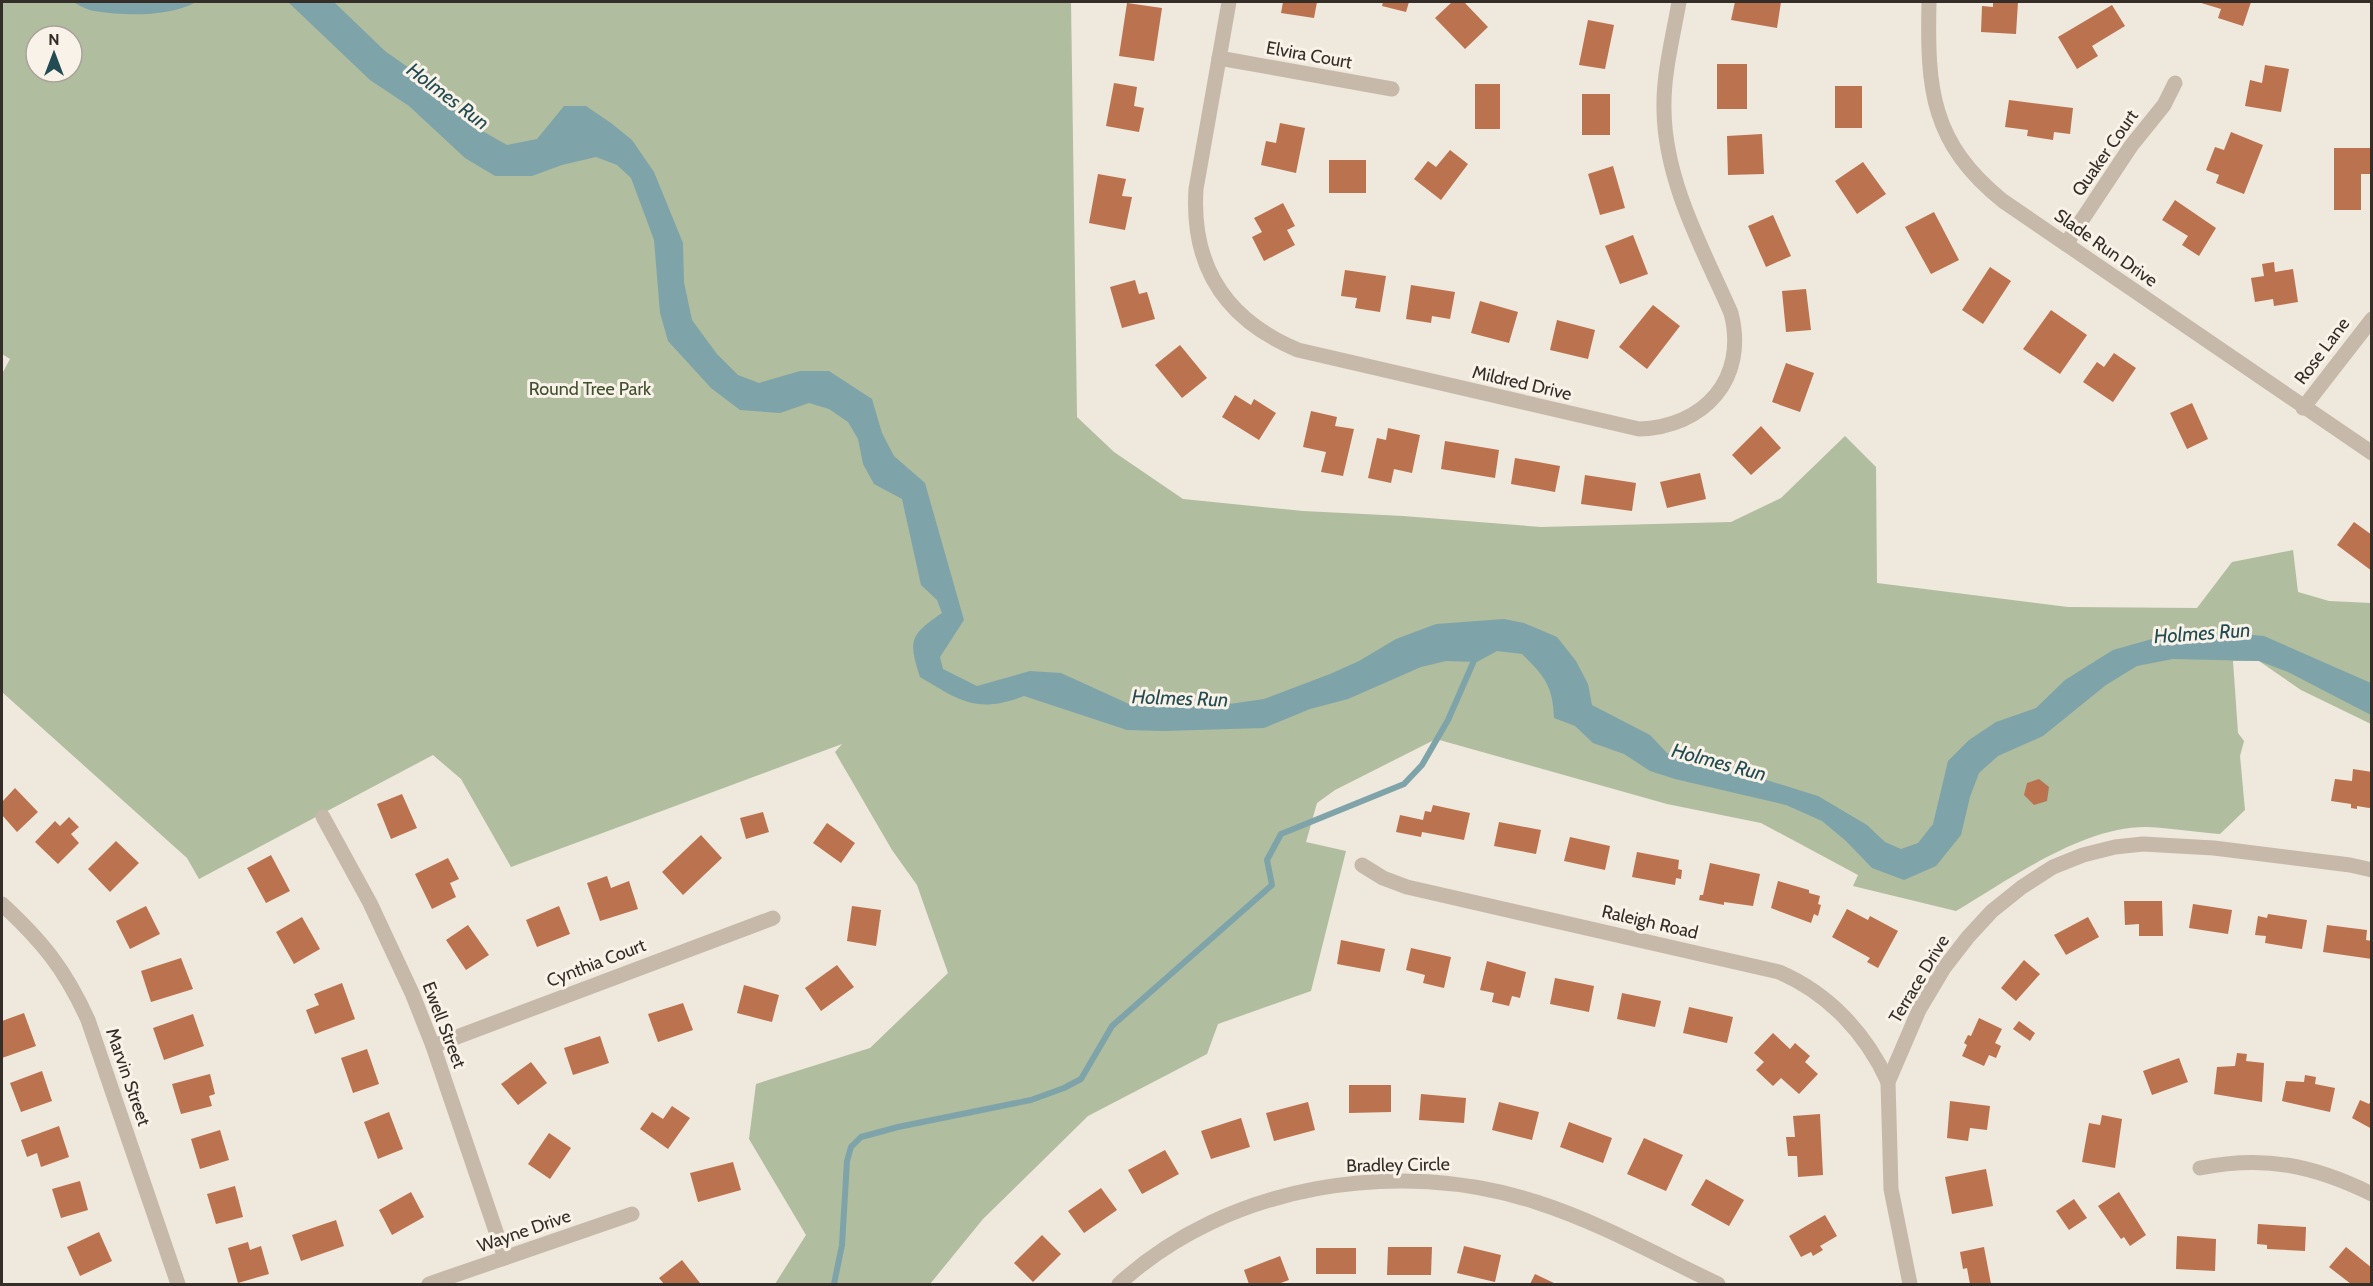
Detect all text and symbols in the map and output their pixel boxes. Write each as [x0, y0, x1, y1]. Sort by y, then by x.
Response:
north arrow [24, 24, 84, 84]
text: N [48, 30, 60, 49]
street label: Elvira Court [1264, 37, 1354, 73]
water label: Holmes Run [402, 57, 494, 135]
street label: Quaker Court [2067, 106, 2143, 200]
street label: Slade Run Drive [2050, 204, 2162, 292]
street label: Rose Lane [2290, 313, 2354, 389]
street label: Mildred Drive [1470, 361, 1574, 405]
park label: Round Tree Park [529, 378, 652, 400]
water label: Holmes Run [2153, 618, 2251, 648]
water label: Holmes Run [1131, 684, 1229, 712]
water label: Holmes Run [1669, 738, 1769, 786]
street label: Raleigh Road [1600, 900, 1700, 944]
street label: Terrace Drive [1884, 931, 1954, 1027]
street label: Cynthia Court [543, 934, 649, 992]
street label: Ewell Street [417, 979, 471, 1071]
street label: Marvin Street [101, 1025, 155, 1129]
street label: Bradley Circle [1346, 1153, 1450, 1177]
street label: Wayne Drive [474, 1205, 574, 1257]

